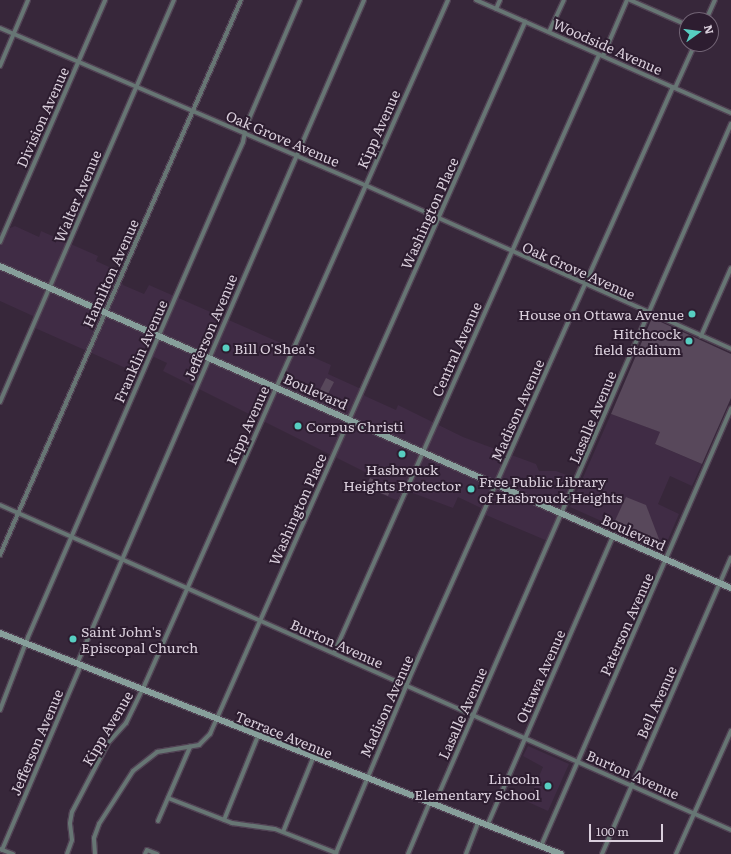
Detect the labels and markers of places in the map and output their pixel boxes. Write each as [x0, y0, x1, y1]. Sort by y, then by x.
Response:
place label: House on Ottawa Avenue [519, 306, 684, 322]
marker: House on Ottawa Avenue [687, 309, 697, 319]
place label: Hitchcock field stadium [594, 325, 681, 358]
marker: Hitchcock field stadium [684, 336, 694, 346]
place label: Bill O'Shea's [234, 340, 315, 356]
marker: Bill O'Shea's [221, 343, 231, 353]
place label: Corpus Christi [306, 418, 404, 434]
marker: Corpus Christi [293, 421, 303, 431]
marker: Hasbrouck Heights Protector [397, 449, 407, 459]
place label: Hasbrouck Heights Protector [343, 461, 461, 494]
place label: Free Public Library of Hasbrouck Heights [479, 473, 622, 506]
marker: Free Public Library of Hasbrouck Heights [466, 484, 476, 494]
place label: Saint John's Episcopal Church [81, 623, 198, 656]
marker: Saint John's Episcopal Church [68, 634, 78, 644]
place label: Lincoln Elementary School [414, 770, 540, 802]
marker: Lincoln Elementary School [543, 781, 553, 791]

